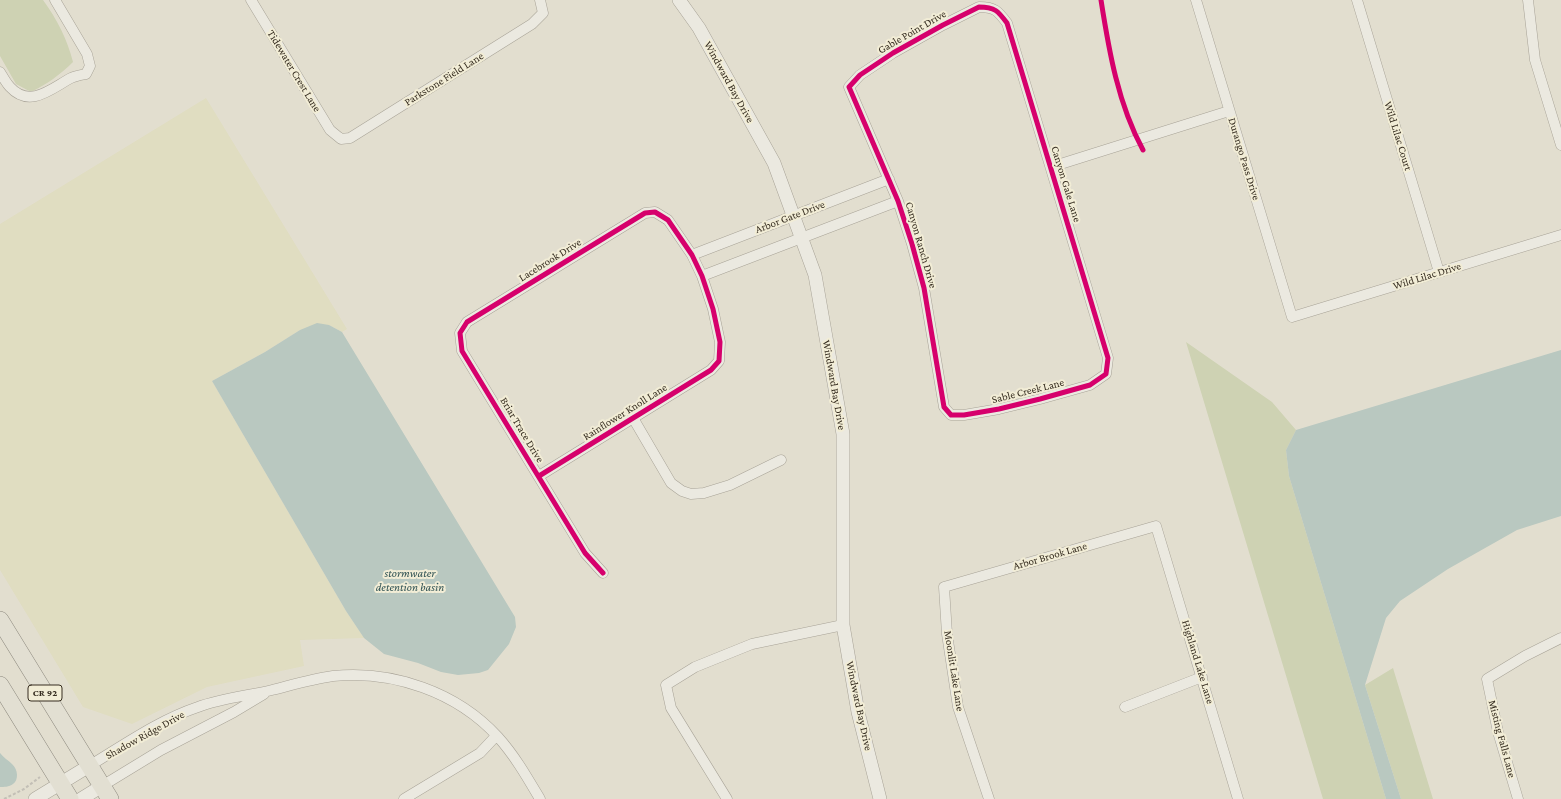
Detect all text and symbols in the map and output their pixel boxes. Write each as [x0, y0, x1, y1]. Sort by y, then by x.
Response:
street label: Gable Point Drive [876, 7, 948, 57]
street label: Tidewater Crest Lane [264, 28, 324, 114]
street label: Windward Bay Drive [701, 39, 757, 125]
street label: Parkstone Field Lane [402, 49, 486, 109]
street label: Wild Lilac Court [1381, 100, 1415, 172]
street label: Durango Pass Drive [1225, 116, 1263, 202]
street label: Canyon Gale Lane [1048, 144, 1084, 224]
street label: Arbor Gate Drive [753, 198, 827, 236]
street label: Canyon Ranch Drive [902, 200, 940, 290]
street label: Lacebrook Drive [516, 235, 584, 285]
street label: Wild Lilac Drive [1391, 259, 1463, 293]
street label: Windward Bay Drive [820, 339, 848, 431]
street label: Sable Creek Lane [990, 376, 1066, 406]
street label: Rainflower Knoll Lane [580, 381, 670, 443]
street label: Briar Trace Drive [497, 395, 547, 465]
street label: Arbor Brook Lane [1011, 539, 1089, 573]
water label: stormwater detention basin [376, 566, 444, 594]
street label: Highland Lake Lane [1179, 618, 1217, 706]
street label: Moonlit Lake Lane [941, 630, 967, 712]
street label: Windward Bay Drive [843, 660, 875, 752]
road number: CR 92 [28, 685, 62, 701]
street label: Misting Falls Lane [1485, 699, 1519, 779]
street label: Shadow Ridge Drive [103, 708, 187, 762]

